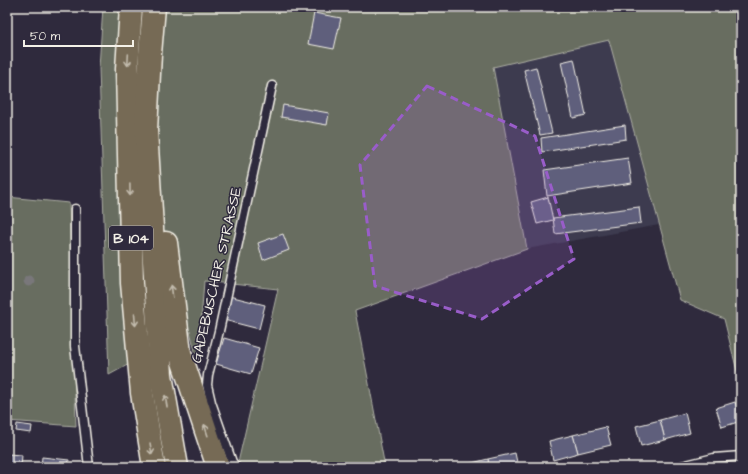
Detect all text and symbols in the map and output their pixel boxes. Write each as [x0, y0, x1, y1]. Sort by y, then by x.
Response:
scale bar [24, 22, 133, 48]
text: 50 m [30, 28, 61, 45]
one-way arrow [124, 53, 131, 66]
one-way arrow [126, 183, 134, 196]
street label: GADEBUSCHER STRASSE [186, 185, 247, 365]
road number: B 104 [109, 226, 153, 250]
one-way arrow [168, 284, 176, 297]
one-way arrow [131, 313, 139, 326]
one-way arrow [162, 395, 170, 408]
one-way arrow [201, 424, 209, 436]
one-way arrow [147, 442, 155, 455]

